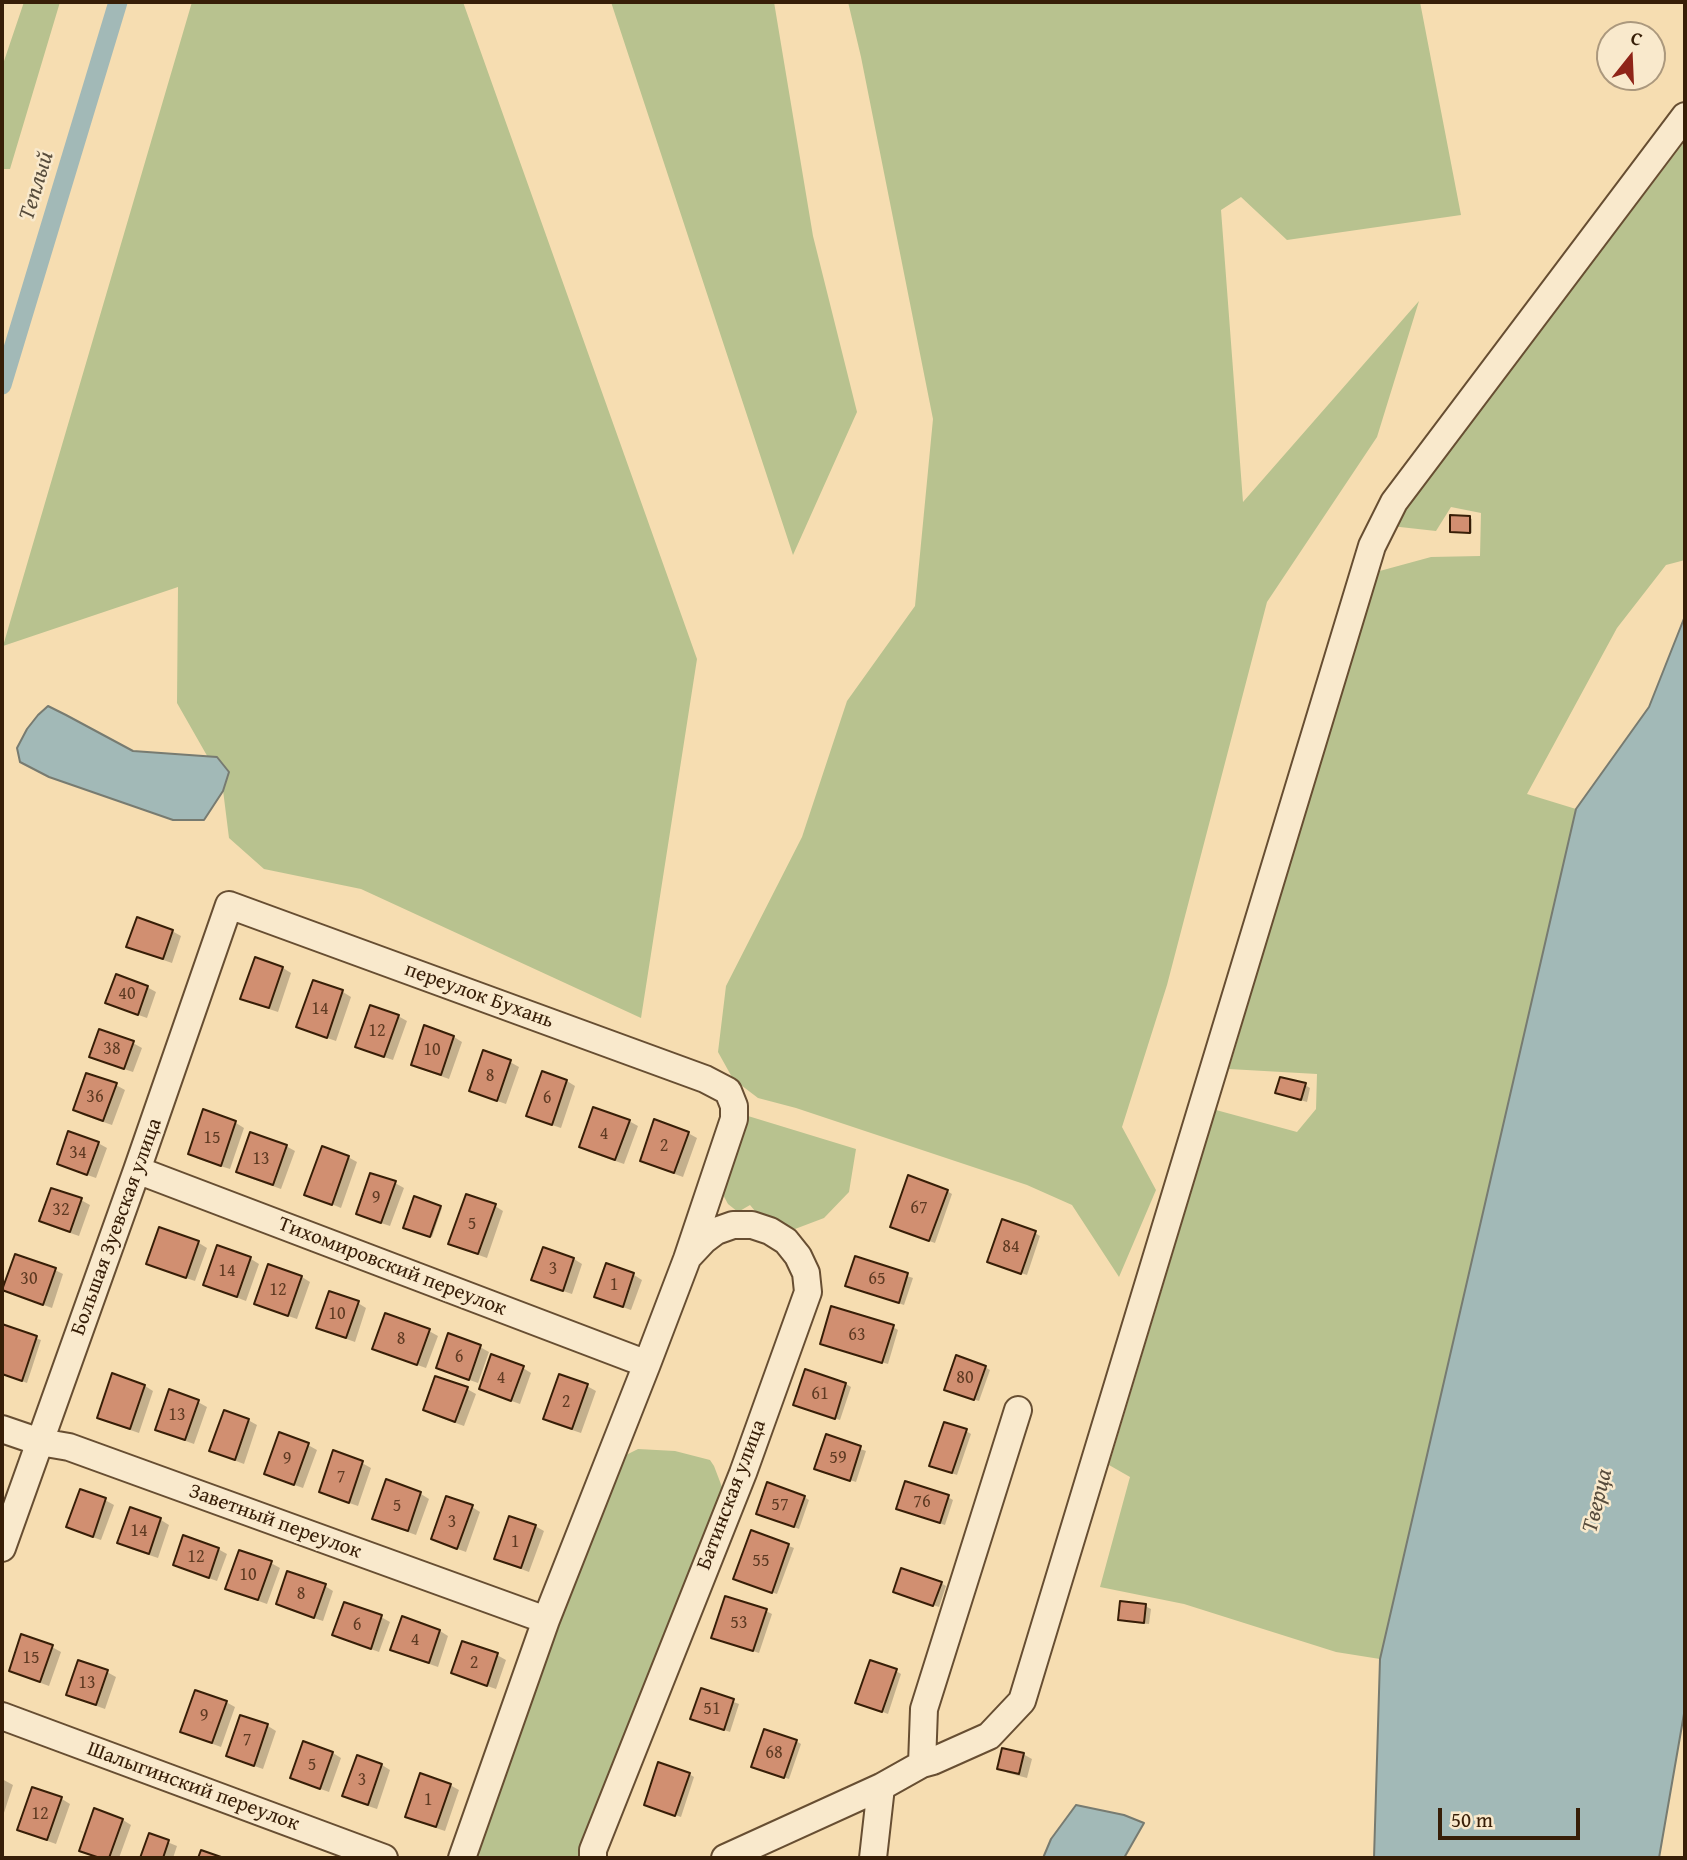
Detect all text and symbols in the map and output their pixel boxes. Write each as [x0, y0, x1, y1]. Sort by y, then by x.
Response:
north arrow [1596, 21, 1666, 91]
text: С [1627, 23, 1646, 53]
water label: Теплый [13, 148, 61, 224]
street label: переулок Бухань [401, 957, 557, 1035]
house number: 40 [118, 983, 136, 1005]
house number: 14 [311, 998, 329, 1020]
house number: 12 [368, 1020, 386, 1042]
house number: 38 [103, 1038, 121, 1060]
house number: 10 [423, 1039, 441, 1061]
house number: 8 [486, 1065, 494, 1087]
house number: 36 [86, 1086, 104, 1108]
house number: 6 [543, 1087, 551, 1109]
street label: Большая Зуевская улица [66, 1115, 168, 1339]
house number: 4 [600, 1123, 608, 1145]
house number: 15 [203, 1127, 221, 1149]
house number: 2 [660, 1135, 668, 1157]
house number: 34 [69, 1142, 87, 1164]
house number: 13 [252, 1148, 270, 1170]
house number: 9 [372, 1187, 380, 1209]
house number: 67 [910, 1197, 928, 1219]
house number: 32 [52, 1199, 70, 1221]
street label: Тихомировский переулок [274, 1212, 510, 1322]
house number: 5 [468, 1213, 476, 1235]
house number: 84 [1002, 1236, 1020, 1258]
house number: 3 [549, 1258, 557, 1280]
house number: 14 [218, 1260, 236, 1282]
house number: 30 [20, 1268, 38, 1290]
house number: 65 [868, 1268, 886, 1290]
house number: 1 [610, 1274, 618, 1296]
house number: 12 [269, 1279, 287, 1301]
house number: 10 [328, 1303, 346, 1325]
house number: 63 [848, 1324, 866, 1346]
house number: 8 [397, 1328, 405, 1350]
house number: 6 [455, 1346, 463, 1368]
house number: 4 [497, 1367, 505, 1389]
house number: 80 [956, 1367, 974, 1389]
house number: 61 [811, 1383, 829, 1405]
house number: 2 [562, 1391, 570, 1413]
house number: 13 [168, 1404, 186, 1426]
street label: Батинская улица [692, 1416, 772, 1574]
house number: 59 [829, 1447, 847, 1469]
house number: 9 [283, 1448, 291, 1470]
house number: 7 [337, 1466, 345, 1488]
water label: Тверца [1577, 1466, 1619, 1536]
street label: Заветный переулок [185, 1479, 365, 1565]
house number: 76 [913, 1491, 931, 1513]
house number: 57 [771, 1494, 789, 1516]
house number: 5 [393, 1495, 401, 1517]
house number: 3 [448, 1511, 456, 1533]
house number: 14 [130, 1520, 148, 1542]
house number: 1 [511, 1531, 519, 1553]
house number: 12 [187, 1546, 205, 1568]
house number: 55 [752, 1550, 770, 1572]
house number: 10 [239, 1564, 257, 1586]
house number: 8 [297, 1583, 305, 1605]
house number: 53 [730, 1612, 748, 1634]
house number: 6 [353, 1614, 361, 1636]
house number: 4 [411, 1629, 419, 1651]
house number: 15 [22, 1647, 40, 1669]
house number: 2 [470, 1652, 478, 1674]
house number: 13 [78, 1672, 96, 1694]
house number: 51 [703, 1698, 721, 1720]
house number: 9 [200, 1705, 208, 1727]
house number: 7 [243, 1729, 251, 1751]
street label: Шалыгинский переулок [83, 1737, 303, 1837]
house number: 68 [765, 1742, 783, 1764]
house number: 5 [308, 1754, 316, 1776]
house number: 3 [358, 1769, 366, 1791]
house number: 1 [424, 1789, 432, 1811]
scale bar [1442, 1794, 1584, 1838]
house number: 12 [31, 1803, 49, 1825]
text: 50 m [1451, 1804, 1493, 1835]

